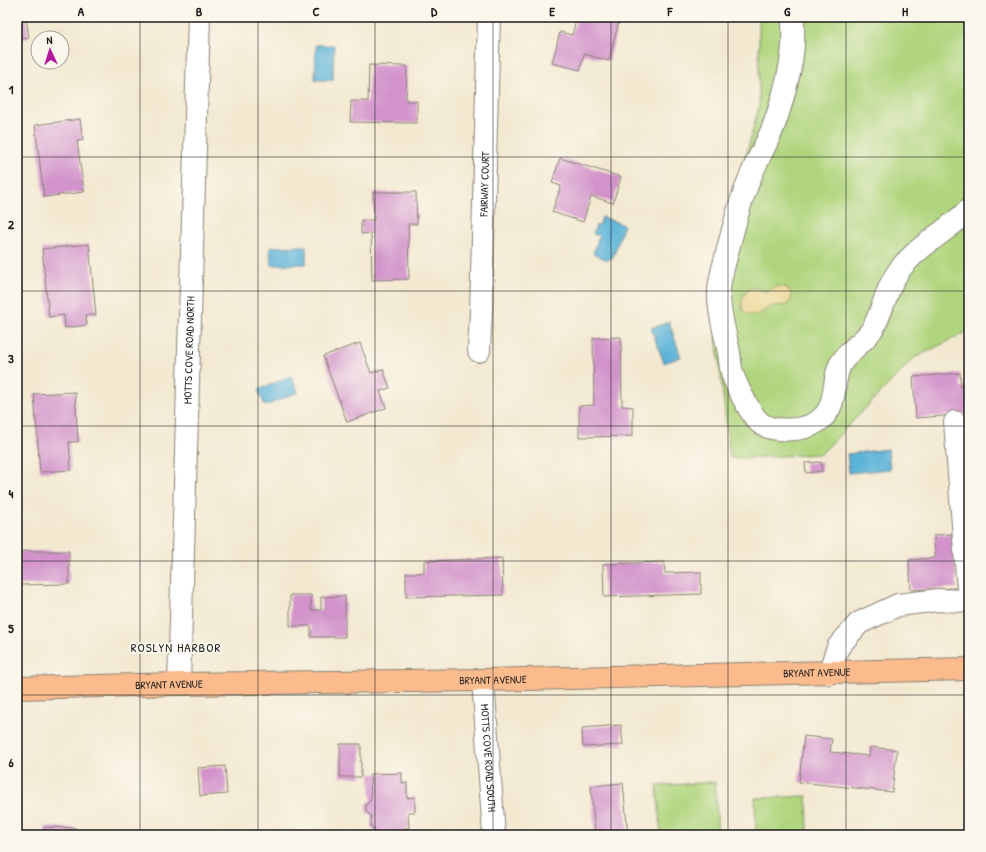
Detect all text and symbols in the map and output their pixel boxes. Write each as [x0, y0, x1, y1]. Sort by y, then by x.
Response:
text: A [78, 2, 85, 20]
text: B [196, 2, 203, 20]
text: C [312, 2, 320, 20]
text: D [431, 2, 438, 20]
text: E [549, 2, 555, 20]
text: F [667, 2, 674, 20]
text: G [784, 2, 791, 20]
text: H [902, 2, 908, 20]
north arrow [30, 30, 70, 70]
text: N [46, 33, 53, 47]
text: 1 [9, 80, 14, 98]
street label: FAIRWAY COURT [477, 151, 492, 218]
text: 2 [8, 215, 15, 233]
street label: MOTTS COVE ROAD NORTH [180, 296, 198, 404]
text: 3 [8, 349, 14, 367]
text: 4 [9, 484, 14, 502]
text: 5 [8, 619, 14, 637]
district label: ROSLYN HARBOR [131, 638, 221, 656]
street label: BRYANT AVENUE [783, 665, 851, 680]
street label: BRYANT AVENUE [459, 672, 527, 687]
street label: BRYANT AVENUE [135, 677, 203, 692]
street label: MOTTS COVE ROAD SOUTH [478, 703, 499, 812]
text: 6 [8, 753, 14, 771]

